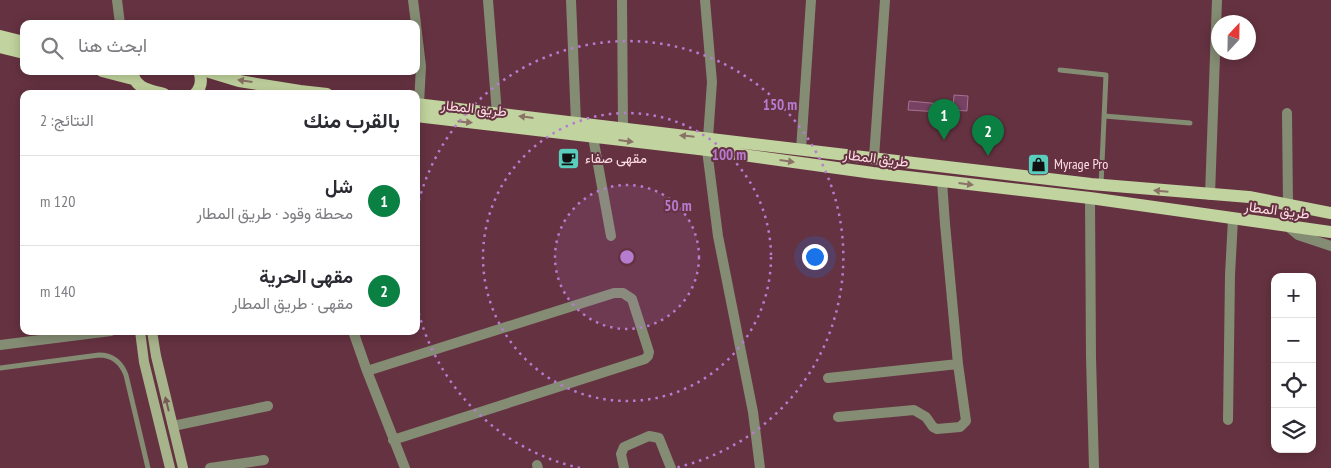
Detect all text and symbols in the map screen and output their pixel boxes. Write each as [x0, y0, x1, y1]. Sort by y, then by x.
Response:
north arrow [1211, 15, 1256, 60]
search box [20, 20, 420, 75]
text: ابحث هنا [78, 33, 147, 57]
icon: search [38, 34, 66, 62]
one-way arrow [236, 77, 252, 85]
text: 150 m [763, 95, 797, 114]
street label: طريق المطار [439, 96, 508, 120]
pin: 1 [928, 99, 960, 140]
text: بالقرب منك [303, 107, 400, 134]
text: النتائج: 2 [40, 110, 94, 130]
one-way arrow [517, 113, 533, 121]
pin: 2 [972, 115, 1004, 156]
one-way arrow [457, 118, 473, 126]
one-way arrow [679, 131, 695, 139]
one-way arrow [618, 137, 634, 145]
text: 100 m [712, 145, 746, 164]
street label: طريق المطار [841, 145, 910, 171]
cafe icon: مقهى صفاء [557, 146, 581, 170]
place label: مقهى صفاء [585, 149, 647, 167]
shop icon: Myrage Pro [1026, 152, 1050, 176]
place label: Myrage Pro [1054, 155, 1108, 173]
one-way arrow [780, 157, 796, 165]
text: شل [325, 174, 353, 198]
one-way arrow [958, 180, 974, 188]
one-way arrow [1153, 186, 1169, 194]
text: 120 m [40, 191, 75, 211]
text: 1 [380, 191, 388, 211]
text: 50 m [664, 196, 692, 215]
street label: طريق المطار [1242, 197, 1311, 223]
text: محطة وقود · طريق المطار [196, 203, 353, 223]
your location [802, 244, 828, 270]
centre of rings [618, 248, 636, 266]
text: مقهى الحرية [259, 264, 353, 288]
map controls [1271, 273, 1316, 453]
button: + [1271, 273, 1316, 318]
text: 140 m [40, 281, 75, 301]
text: 2 [380, 281, 388, 301]
text: مقهى · طريق المطار [232, 293, 353, 313]
button: − [1271, 318, 1316, 363]
button: locate [1271, 363, 1316, 408]
one-way arrow [163, 396, 171, 411]
button: layers [1271, 408, 1316, 453]

